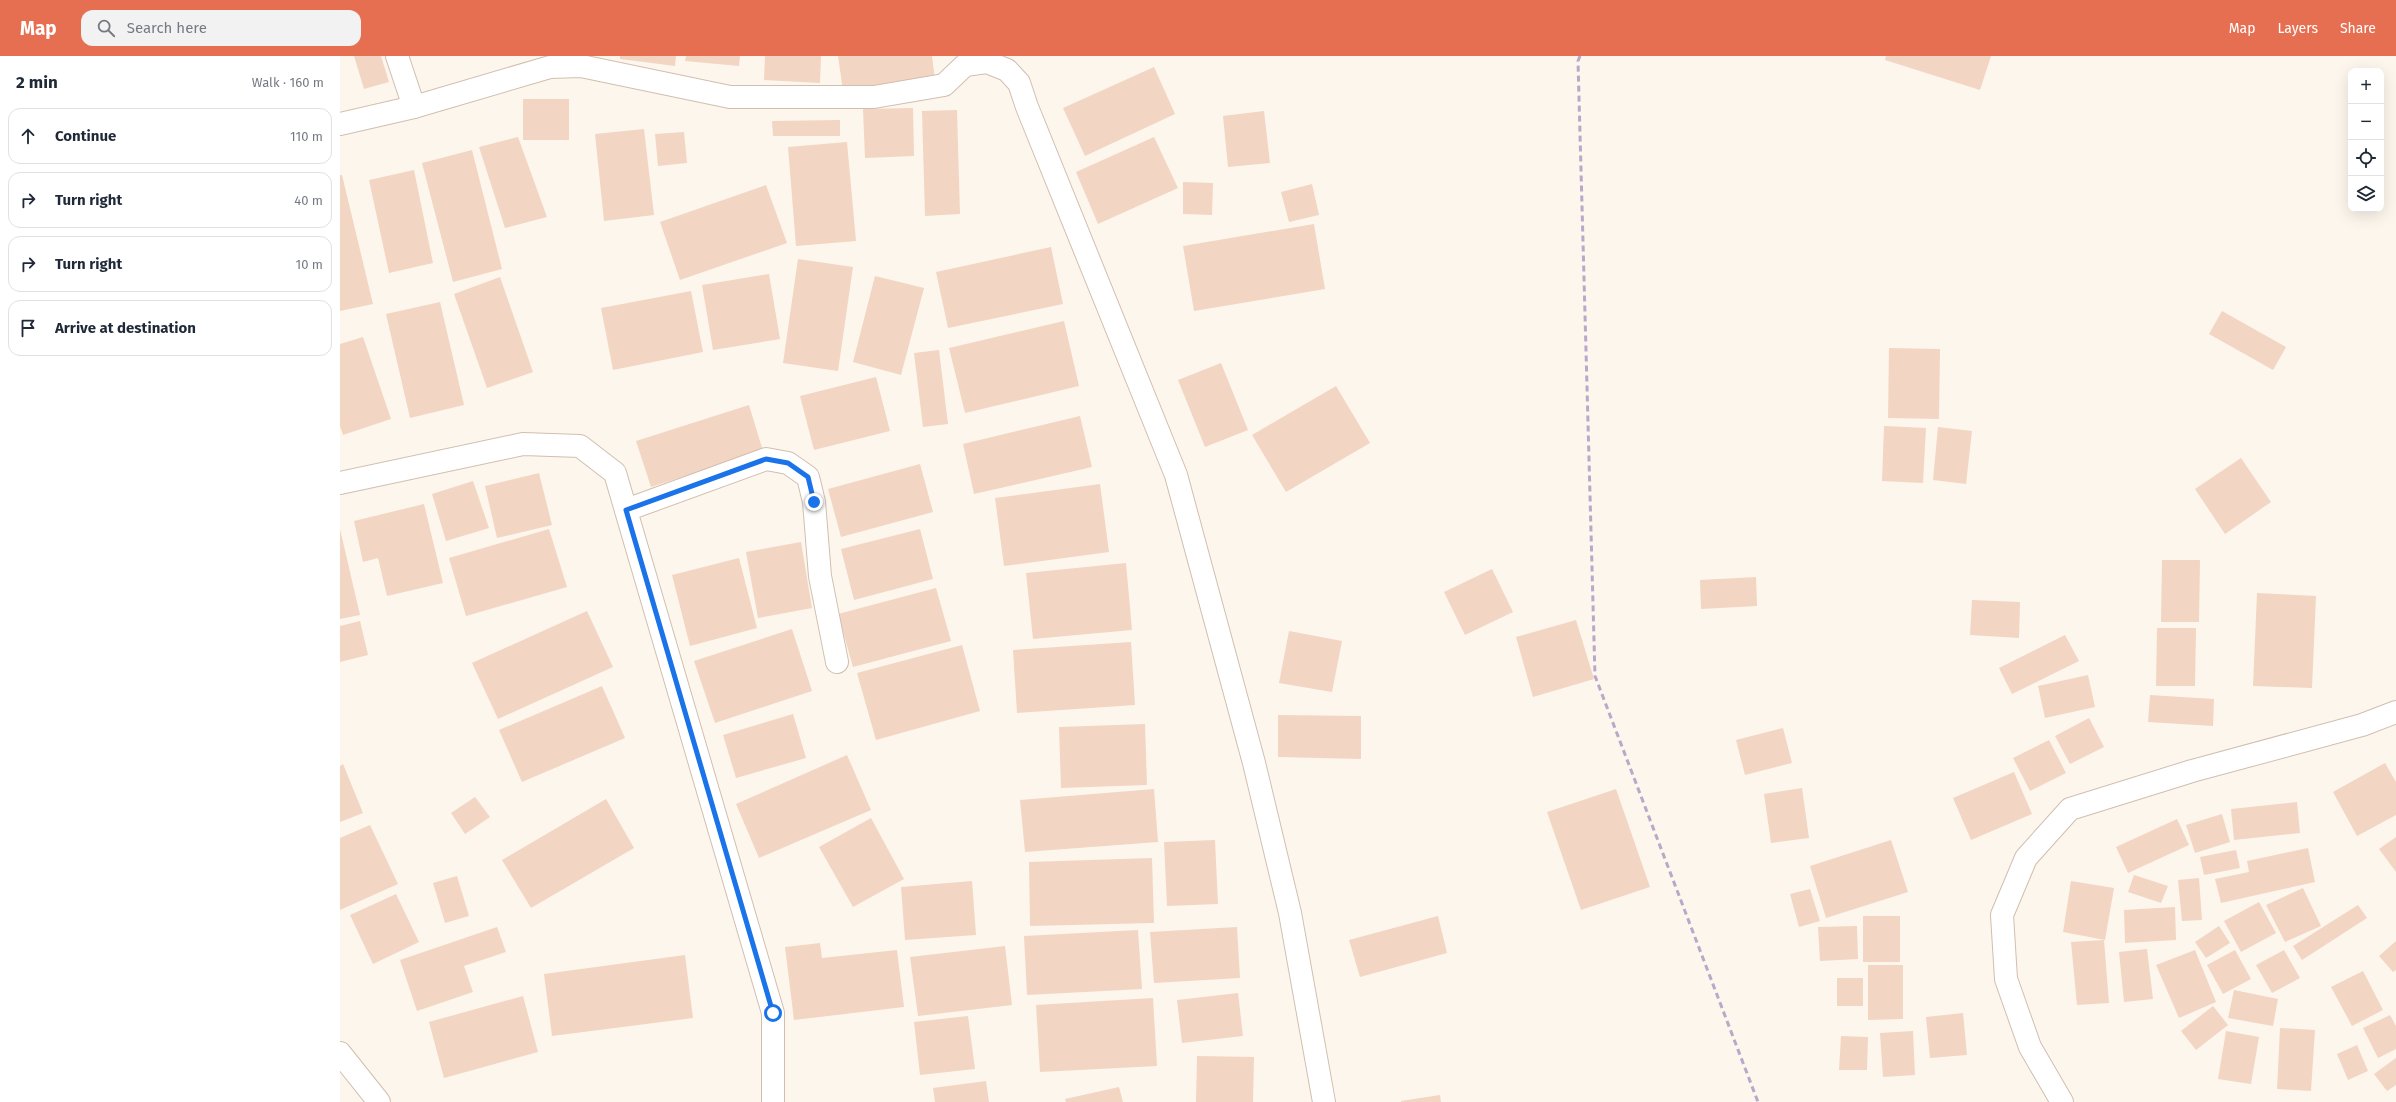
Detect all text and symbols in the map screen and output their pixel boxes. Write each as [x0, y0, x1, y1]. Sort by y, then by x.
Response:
search box [81, 10, 361, 46]
text: Map [20, 17, 57, 40]
icon: search [95, 17, 117, 39]
text: Search here [127, 19, 207, 37]
text: Map [2229, 20, 2255, 37]
text: Layers [2277, 20, 2318, 37]
text: Share [2340, 20, 2376, 37]
map controls [2348, 68, 2384, 212]
button: + [2348, 68, 2384, 104]
text: 2 min [16, 72, 58, 93]
text: Walk · 160 m [252, 75, 324, 90]
button: − [2348, 104, 2384, 140]
icon: ahead [17, 125, 39, 147]
text: Continue [55, 127, 116, 145]
text: 110 m [290, 129, 323, 144]
button: locate [2348, 140, 2384, 176]
button: layers [2348, 176, 2384, 212]
icon: right [17, 189, 39, 211]
text: Turn right [55, 191, 122, 209]
text: 40 m [294, 193, 323, 208]
icon: right [17, 253, 39, 275]
text: Turn right [55, 255, 122, 273]
text: 10 m [296, 257, 323, 272]
icon: arrive [17, 317, 39, 339]
text: Arrive at destination [55, 319, 196, 337]
route end [805, 493, 823, 511]
route start [764, 1004, 782, 1022]

